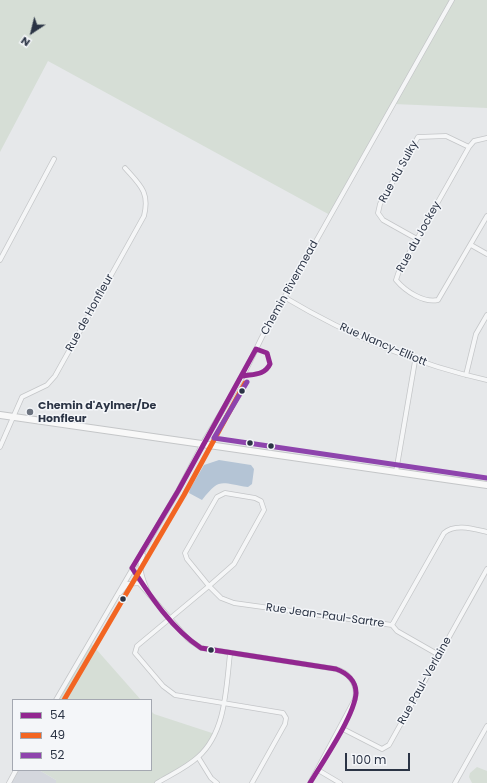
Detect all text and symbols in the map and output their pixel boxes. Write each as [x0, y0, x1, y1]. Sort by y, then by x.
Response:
north arrow [12, 12, 52, 52]
text: N [17, 33, 33, 51]
street label: Rue du Sulky [377, 139, 421, 205]
street label: Rue du Jockey [394, 199, 444, 275]
street label: Chemin Rivermead [259, 239, 321, 337]
street label: Rue de Honfleur [63, 272, 117, 354]
street label: Rue Nancy-Elliott [337, 321, 429, 369]
unlabelled marker [237, 386, 247, 396]
place label: Chemin d'Aylmer/De Honfleur [38, 399, 156, 425]
marker: Chemin d'Aylmer/De Honfleur [25, 407, 35, 417]
unlabelled marker [245, 438, 255, 448]
unlabelled marker [266, 441, 276, 451]
unlabelled marker [118, 594, 128, 604]
street label: Rue Jean-Paul-Sartre [265, 601, 385, 631]
street label: Rue Paul-Verlaine [395, 635, 455, 727]
unlabelled marker [206, 645, 216, 655]
legend [12, 699, 152, 771]
text: 54 [50, 706, 65, 723]
text: 49 [50, 726, 65, 743]
scale bar [347, 745, 412, 771]
text: 52 [50, 746, 64, 763]
text: 100 m [352, 751, 386, 768]

